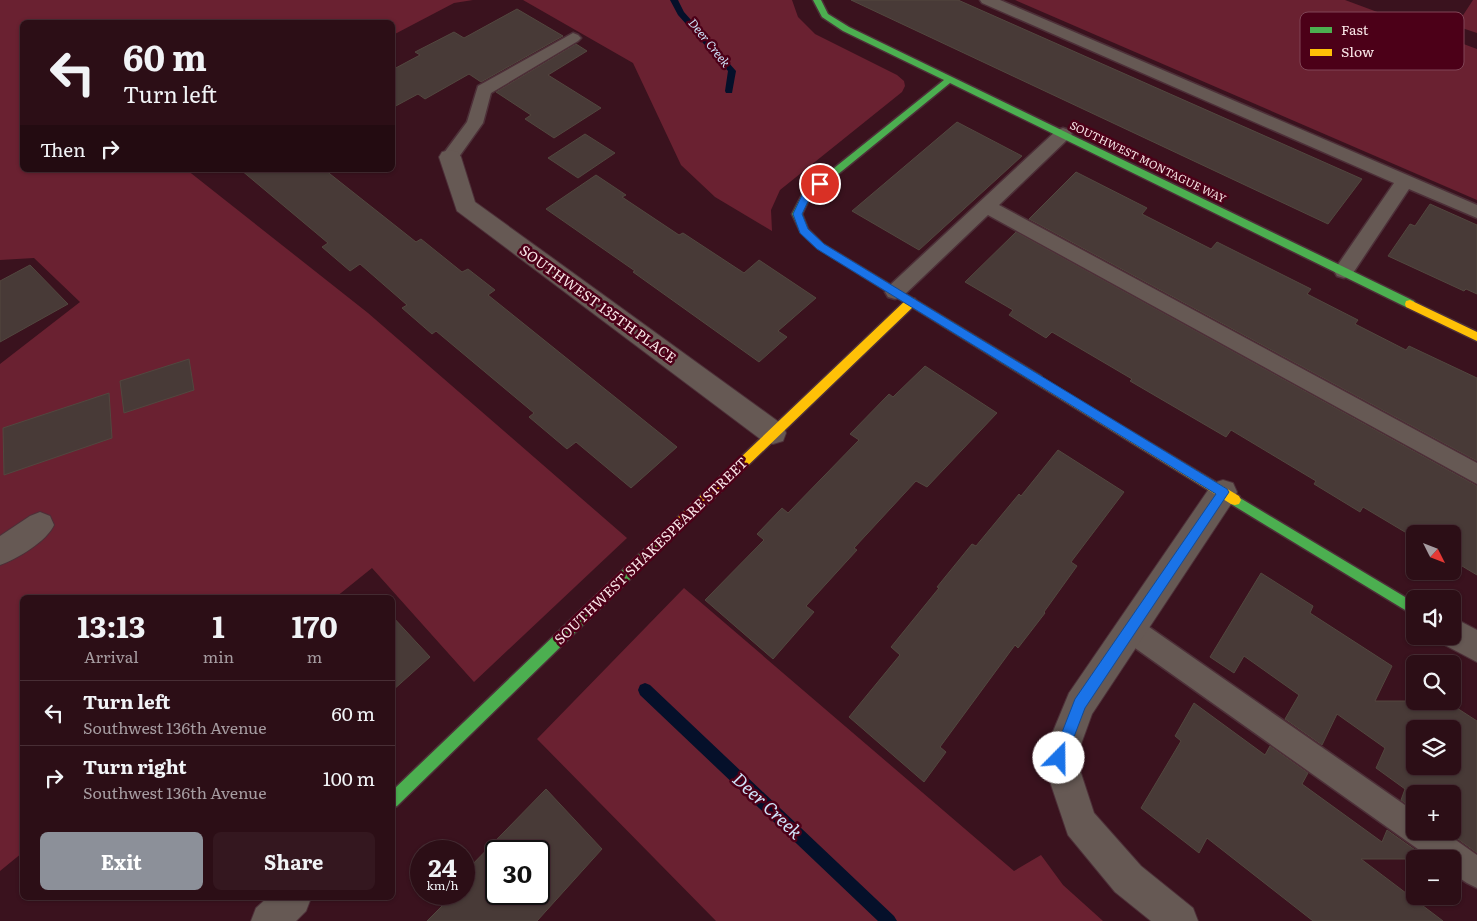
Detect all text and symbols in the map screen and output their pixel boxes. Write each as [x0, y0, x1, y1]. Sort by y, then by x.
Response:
legend [1300, 12, 1464, 70]
water label: Deer Creek [684, 14, 735, 71]
text: Fast [1341, 19, 1369, 39]
text: 60 m [123, 30, 207, 82]
icon: left [40, 40, 105, 105]
text: Slow [1341, 41, 1374, 61]
text: Turn left [123, 77, 217, 110]
street label: SOUTHWEST MONTAGUE WAY [1068, 116, 1229, 206]
text: Then [40, 135, 86, 163]
icon: right [96, 135, 124, 163]
pin [799, 163, 841, 205]
icon: arrive [806, 170, 834, 198]
street label: SOUTHWEST 135TH PLACE [516, 240, 681, 367]
street label: SOUTHWEST SHAKESPEARE STREET [549, 452, 751, 648]
north arrow [1406, 525, 1461, 580]
map controls [1406, 525, 1461, 905]
button: sound [1406, 590, 1461, 645]
text: 13:13 [77, 603, 145, 647]
text: 1 [212, 603, 225, 647]
text: 170 [291, 603, 338, 647]
text: Arrival [84, 644, 139, 668]
text: min [203, 644, 234, 668]
text: m [307, 644, 322, 668]
button: search [1406, 655, 1461, 710]
text: Turn left [83, 687, 170, 715]
icon: left [40, 699, 68, 727]
text: 60 m [332, 699, 375, 727]
text: Southwest 136th Avenue [83, 715, 267, 739]
button: layers [1406, 720, 1461, 775]
position arrow [1032, 731, 1084, 783]
text: Turn right [83, 752, 187, 780]
icon: right [40, 764, 68, 792]
text: 100 m [323, 764, 375, 792]
water label: Deer Creek [727, 765, 809, 845]
text: Southwest 136th Avenue [83, 780, 267, 804]
button: + [1406, 785, 1461, 840]
button: Exit [40, 832, 203, 890]
button: Share [213, 832, 375, 890]
speed limit sign: 30 [485, 840, 550, 905]
text: 24 [428, 848, 457, 885]
button: − [1406, 850, 1461, 905]
text: km/h [427, 876, 458, 894]

